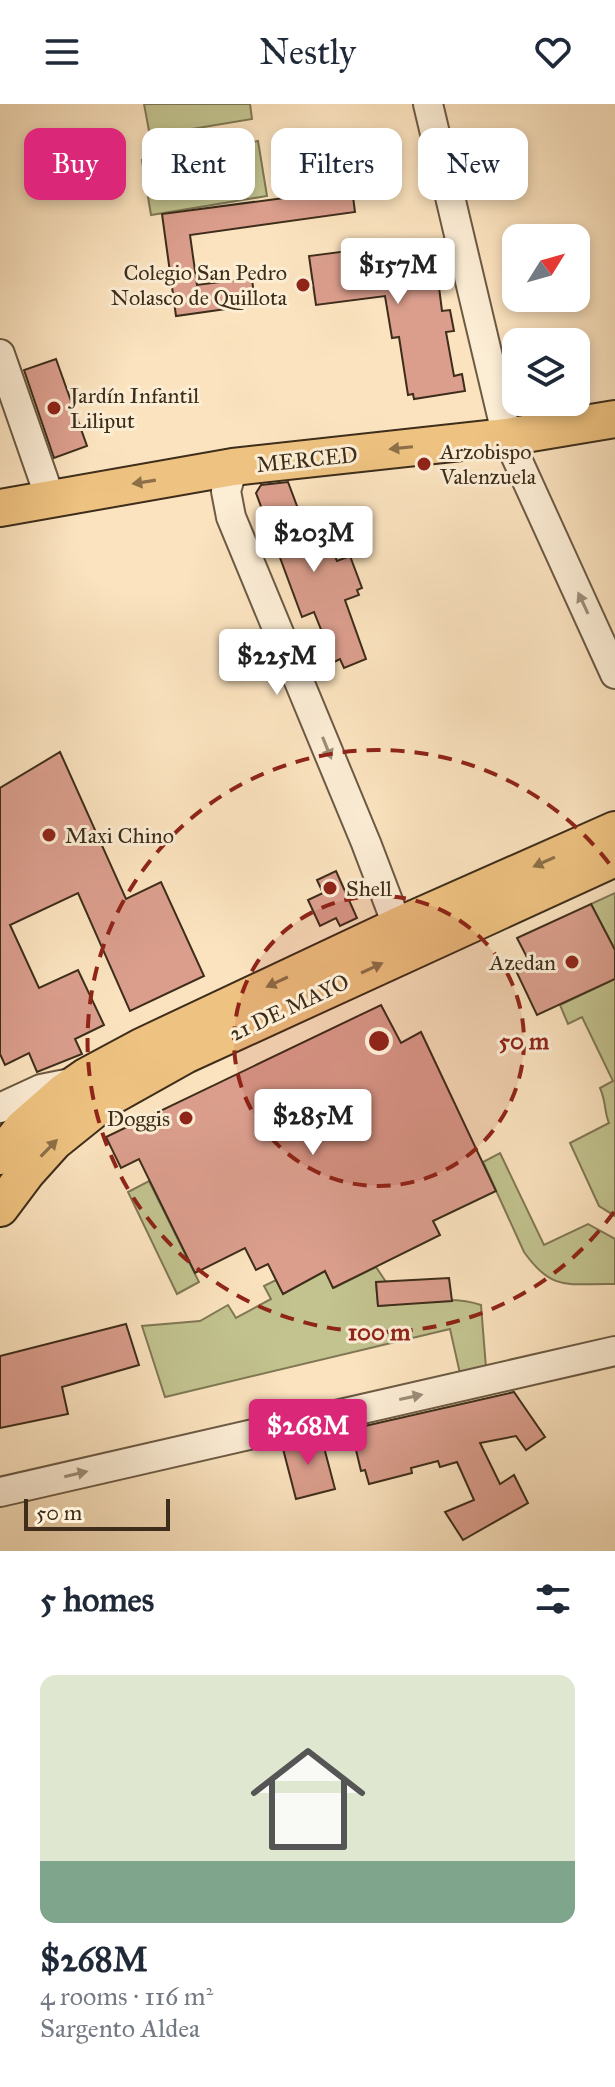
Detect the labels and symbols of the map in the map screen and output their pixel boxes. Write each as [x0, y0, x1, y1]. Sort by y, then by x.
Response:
north arrow [502, 224, 590, 312]
pin: $157M [342, 238, 454, 306]
place label: Colegio San Pedro Nolasco de Quillota [111, 259, 288, 311]
marker: Colegio San Pedro Nolasco de Quillota [294, 276, 312, 294]
place label: Jardín Infantil Liliput [68, 382, 199, 434]
marker: Jardín Infantil Liliput [45, 399, 63, 417]
place label: Arzobispo Valenzuela [439, 438, 537, 490]
street label: MERCED [255, 441, 359, 478]
one-way arrow [388, 442, 413, 455]
marker: Arzobispo Valenzuela [415, 455, 433, 473]
one-way arrow [131, 476, 156, 489]
pin: $203M [258, 506, 370, 574]
one-way arrow [576, 591, 589, 614]
pin: $225M [221, 629, 333, 697]
one-way arrow [320, 736, 333, 760]
place label: Maxi Chino [65, 822, 174, 849]
marker: Maxi Chino [40, 826, 58, 844]
one-way arrow [532, 855, 555, 868]
place label: Shell [346, 875, 392, 902]
marker: Shell [321, 879, 339, 897]
place label: Azedan [489, 949, 556, 976]
marker: Azedan [563, 953, 581, 971]
one-way arrow [361, 962, 384, 975]
street label: 21 DE MAYO [225, 968, 353, 1047]
one-way arrow [265, 976, 288, 989]
text: 50 m [499, 1026, 550, 1056]
centre of rings [365, 1027, 393, 1055]
pin: $285M [257, 1089, 369, 1157]
place label: Doggis [107, 1105, 170, 1132]
marker: Doggis [177, 1109, 195, 1127]
one-way arrow [39, 1139, 58, 1158]
text: 100 m [348, 1317, 411, 1347]
one-way arrow [399, 1390, 424, 1403]
pin: $268M [252, 1399, 364, 1467]
one-way arrow [64, 1467, 89, 1480]
scale bar [24, 1495, 170, 1531]

